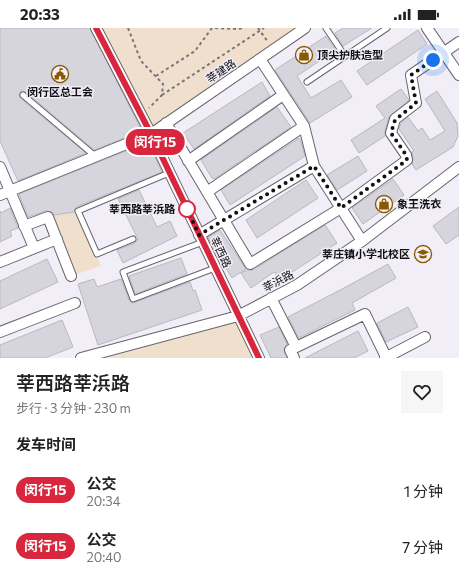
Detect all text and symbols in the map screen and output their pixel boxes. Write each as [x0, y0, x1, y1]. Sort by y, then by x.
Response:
text: 20:33 [20, 5, 60, 23]
shop icon: 顶尖护肤造型 [294, 45, 314, 65]
place label: 顶尖护肤造型 [317, 48, 383, 61]
your location [423, 50, 443, 70]
street label: 莘建路 [203, 56, 238, 85]
public building icon: 闵行区总工会 [50, 64, 70, 84]
place label: 闵行区总工会 [27, 85, 93, 98]
line badge: 闵行15 [127, 129, 183, 155]
text: 闵行15 [134, 133, 176, 150]
shop icon: 象王洗衣 [374, 194, 394, 214]
place label: 象王洗衣 [397, 197, 442, 210]
marker: 莘西路莘浜路 [178, 200, 196, 218]
place label: 莘西路莘浜路 [109, 202, 176, 215]
street label: 莘西路 [208, 234, 235, 269]
school or university icon: 莘庄镇小学北校区 [413, 244, 433, 264]
place label: 莘庄镇小学北校区 [322, 247, 410, 260]
street label: 莘浜路 [260, 267, 295, 294]
text: 莘西路莘浜路 [16, 371, 130, 394]
button: heart [401, 371, 443, 413]
text: 步行 · 3 分钟 · 230 m [16, 400, 131, 416]
text: 发车时间 [16, 435, 76, 453]
text: 公交 [87, 474, 117, 492]
text: 闵行15 [24, 481, 67, 498]
text: 1 分钟 [404, 482, 443, 500]
text: 20:34 [87, 493, 120, 509]
text: 公交 [87, 530, 117, 548]
text: 闵行15 [24, 537, 67, 554]
text: 7 分钟 [402, 538, 443, 556]
text: 20:40 [87, 549, 122, 565]

